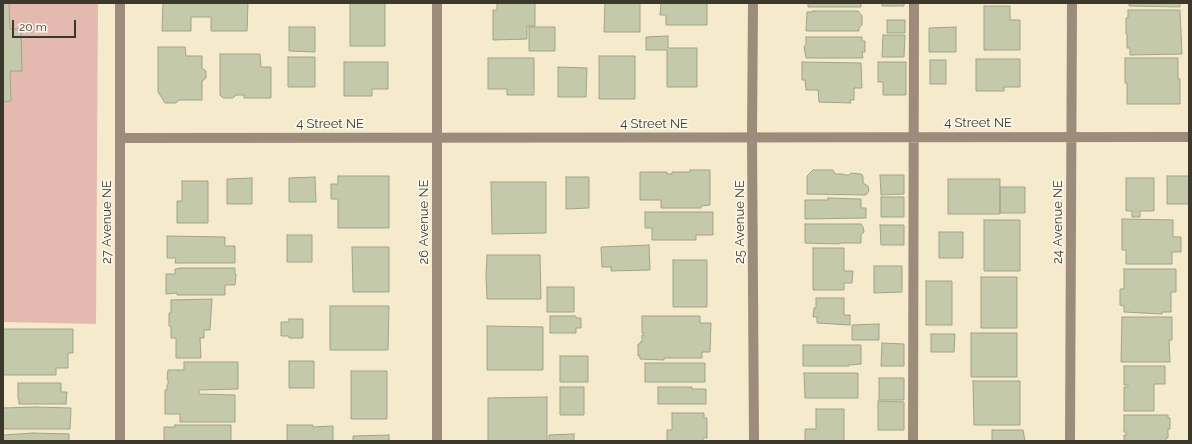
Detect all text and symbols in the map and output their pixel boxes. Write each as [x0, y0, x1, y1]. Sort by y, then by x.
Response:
scale bar [14, 12, 78, 38]
text: 20 m [19, 20, 47, 34]
street label: 4 Street NE [944, 115, 1012, 131]
street label: 4 Street NE [296, 116, 364, 132]
street label: 4 Street NE [620, 116, 688, 132]
street label: 27 Avenue NE [99, 180, 115, 264]
street label: 26 Avenue NE [416, 180, 432, 264]
street label: 25 Avenue NE [732, 180, 748, 264]
street label: 24 Avenue NE [1050, 180, 1066, 264]

